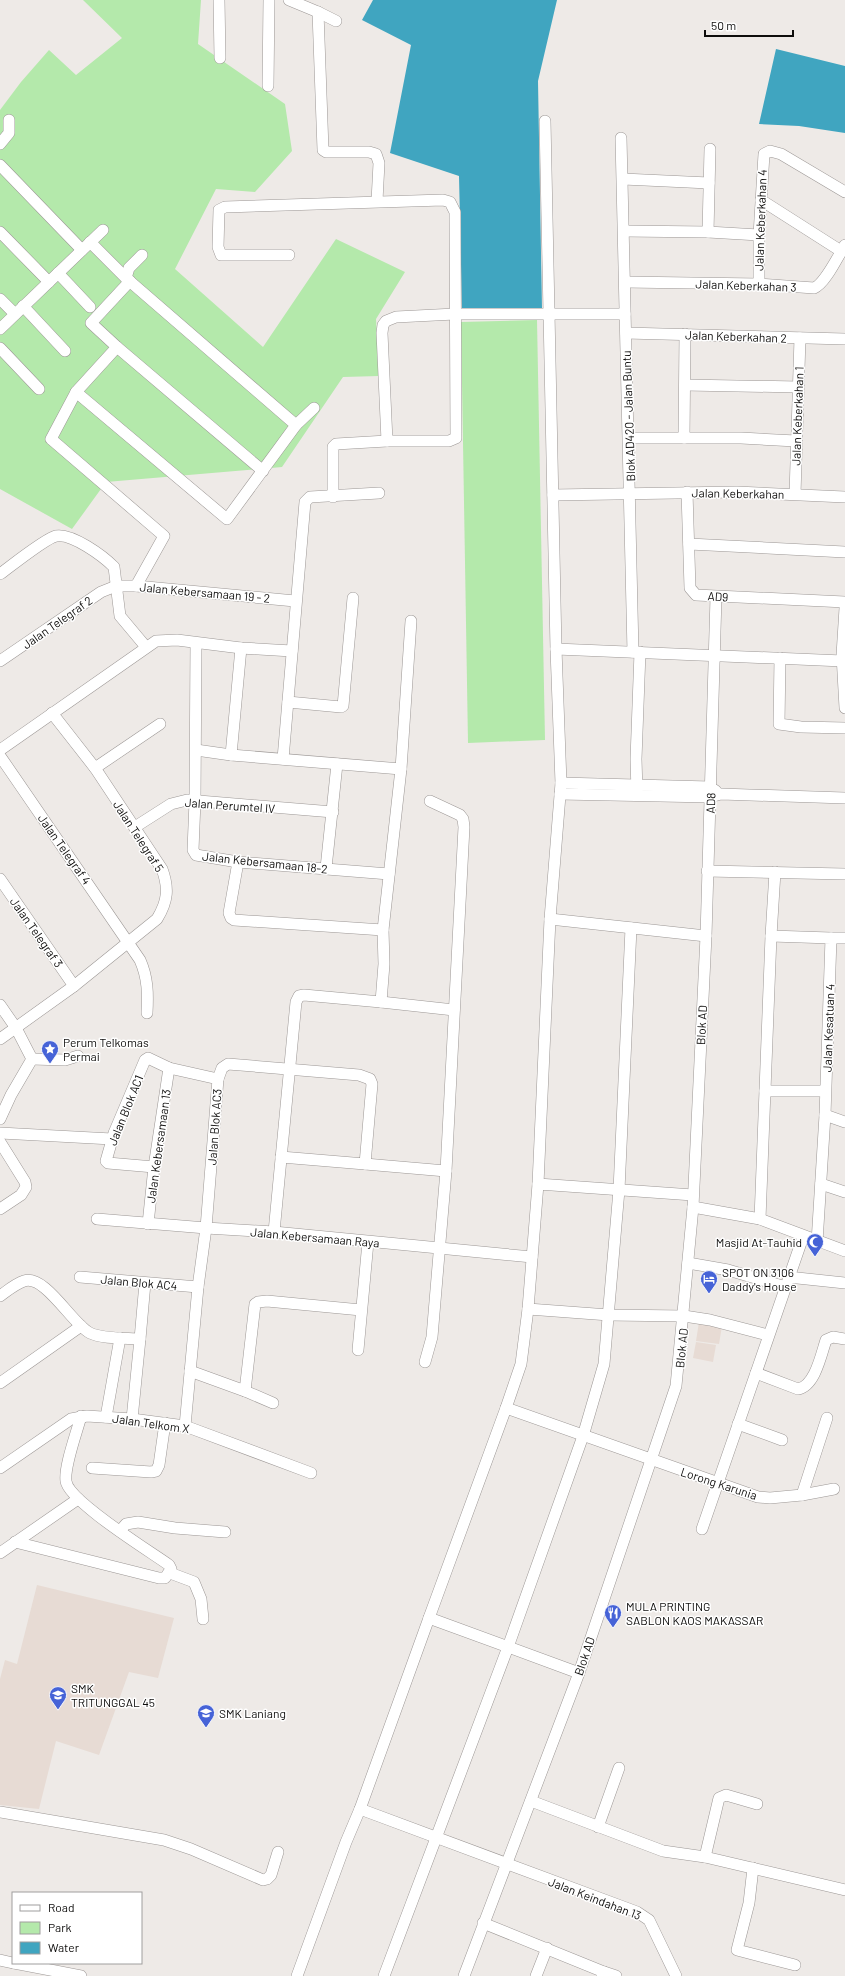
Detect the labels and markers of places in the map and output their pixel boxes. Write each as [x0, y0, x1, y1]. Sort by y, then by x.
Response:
place label: Perum Telkomas Permai [63, 1035, 149, 1063]
place icon: Perum Telkomas Permai [40, 1039, 60, 1064]
mosque icon: Masjid At-Tauhid [805, 1232, 825, 1257]
place label: Masjid At-Tauhid [716, 1235, 802, 1249]
place label: SPOT ON 3106 Daddy's House [722, 1265, 797, 1293]
hotel icon: SPOT ON 3106 Daddy's House [699, 1269, 719, 1294]
place label: MULA PRINTING SABLON KAOS MAKASSAR [626, 1599, 763, 1627]
restaurant icon: MULA PRINTING SABLON KAOS MAKASSAR [603, 1603, 623, 1628]
place label: SMK TRITUNGGAL 45 [71, 1681, 155, 1709]
school or university icon: SMK TRITUNGGAL 45 [48, 1685, 68, 1710]
school or university icon: SMK Laniang [196, 1703, 216, 1728]
place label: SMK Laniang [219, 1706, 286, 1720]

